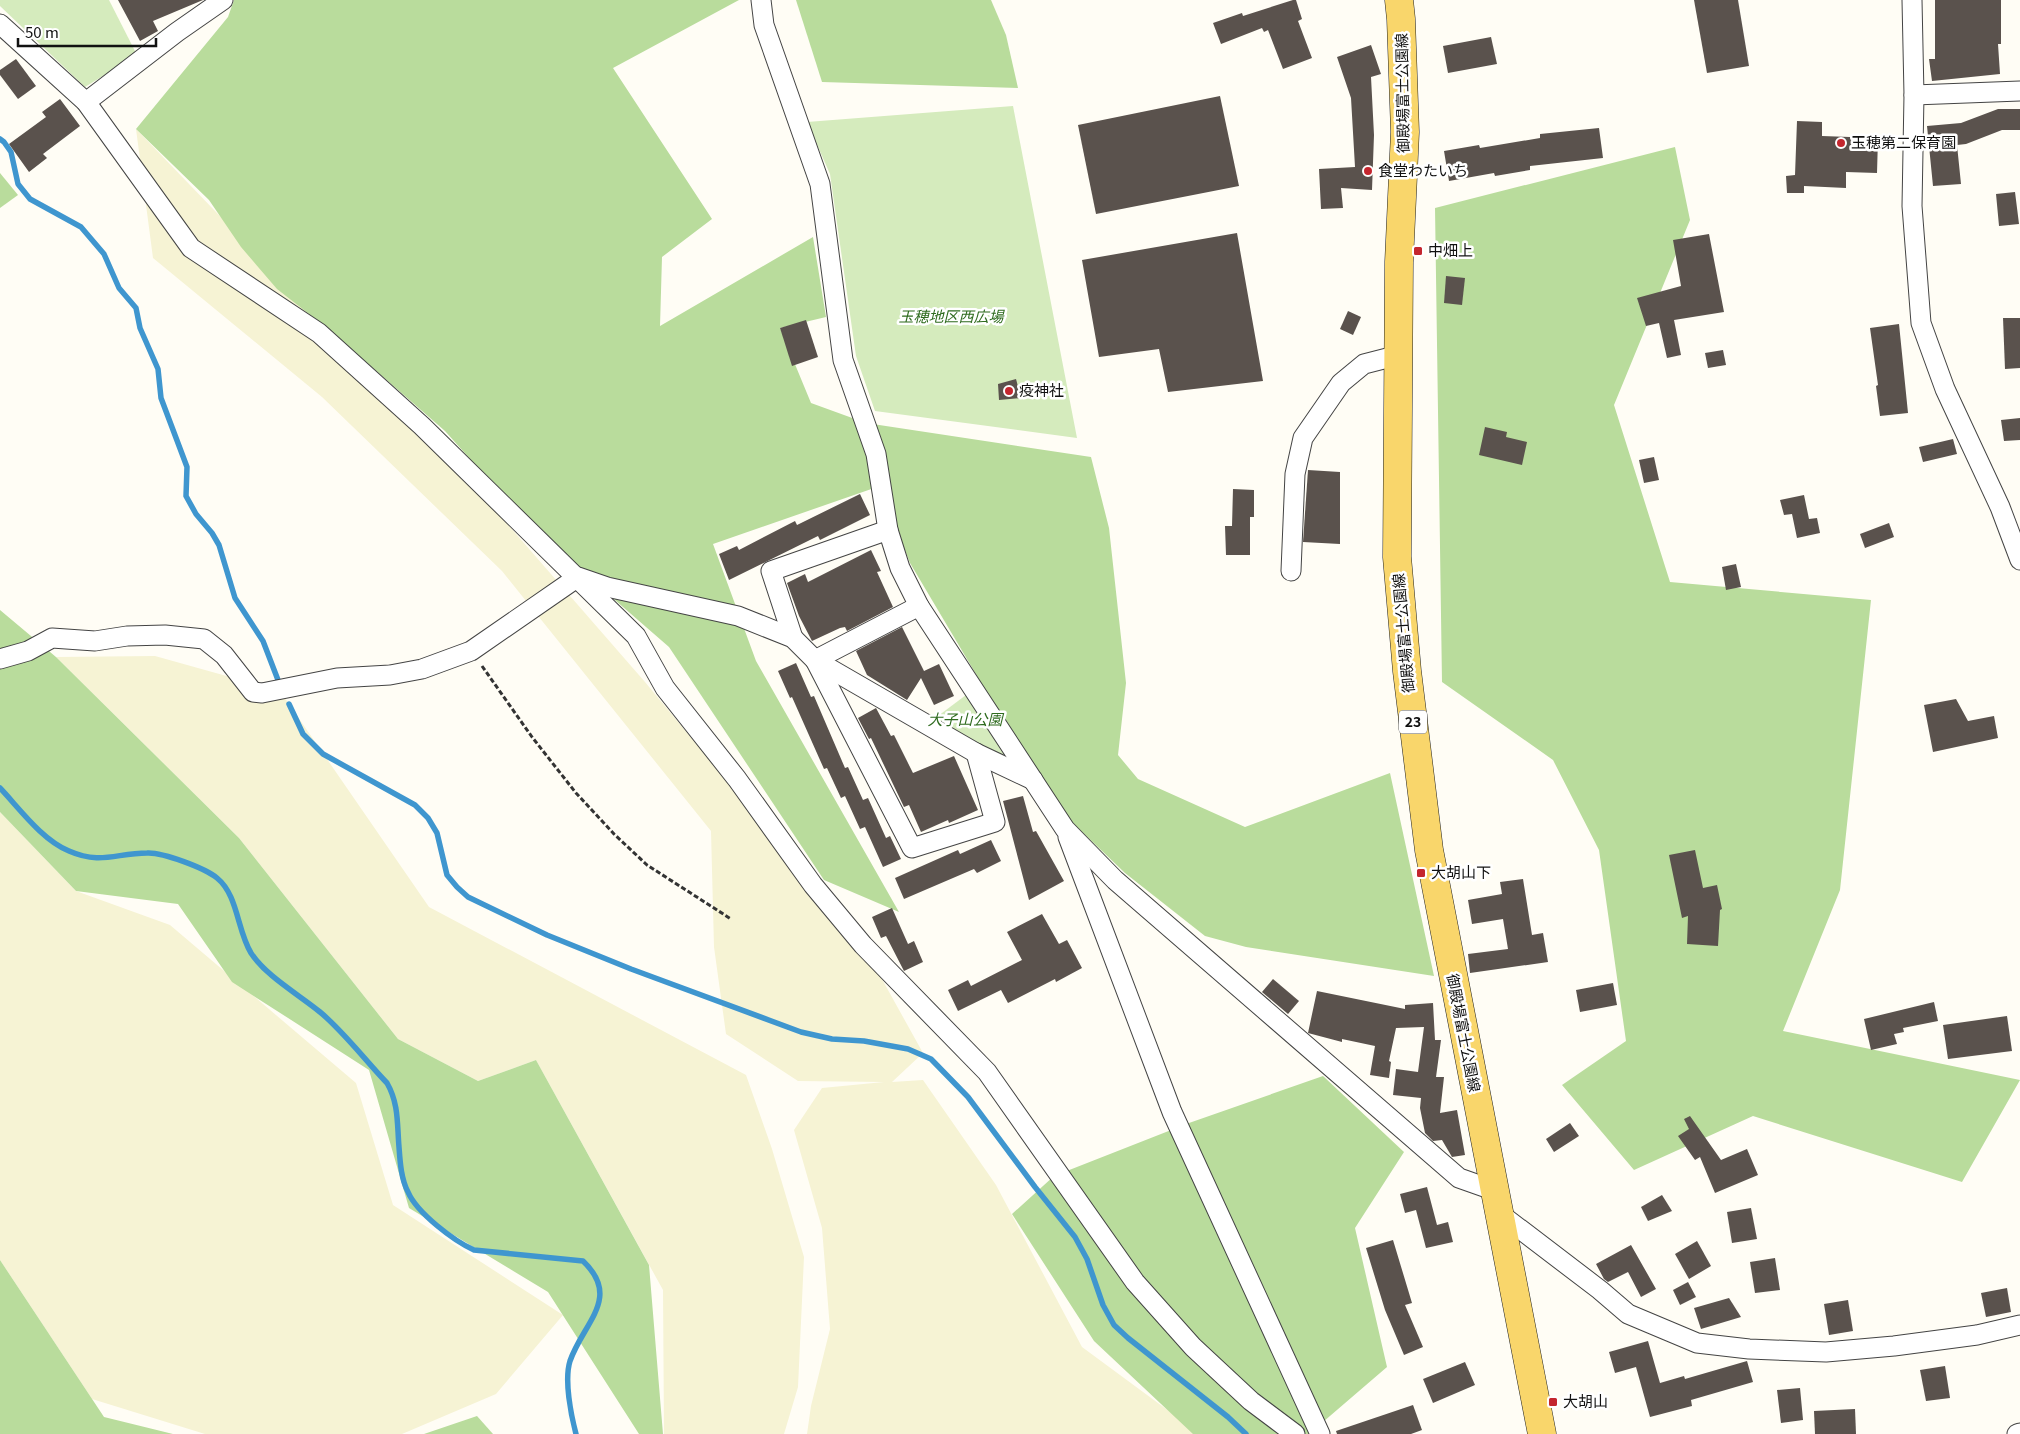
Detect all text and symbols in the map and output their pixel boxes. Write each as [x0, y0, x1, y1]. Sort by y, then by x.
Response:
scale bar [18, 15, 155, 47]
text: 50 m [25, 21, 59, 42]
street label: 御殿場富士公園線 [1390, 33, 1413, 153]
place label: 玉穂第二保育園 [1851, 131, 1956, 152]
marker: 玉穂第二保育園 [1835, 137, 1847, 149]
place label: 食堂わたいち [1378, 159, 1468, 180]
marker: 食堂わたいち [1362, 165, 1374, 177]
place label: 中畑上 [1428, 239, 1473, 260]
marker: 中畑上 [1412, 245, 1424, 257]
park label: 玉穂地区西広場 [898, 305, 1005, 326]
place label: 疫神社 [1019, 379, 1064, 400]
marker: 疫神社 [1003, 385, 1015, 397]
street label: 御殿場富士公園線 [1387, 572, 1418, 694]
park label: 大子山公園 [927, 708, 1004, 729]
road number: 23 [1399, 710, 1427, 734]
place label: 大胡山下 [1431, 861, 1491, 882]
marker: 大胡山下 [1415, 867, 1427, 879]
street label: 御殿場富士公園線 [1443, 972, 1486, 1094]
place label: 大胡山 [1563, 1390, 1608, 1411]
marker: 大胡山 [1547, 1396, 1559, 1408]

